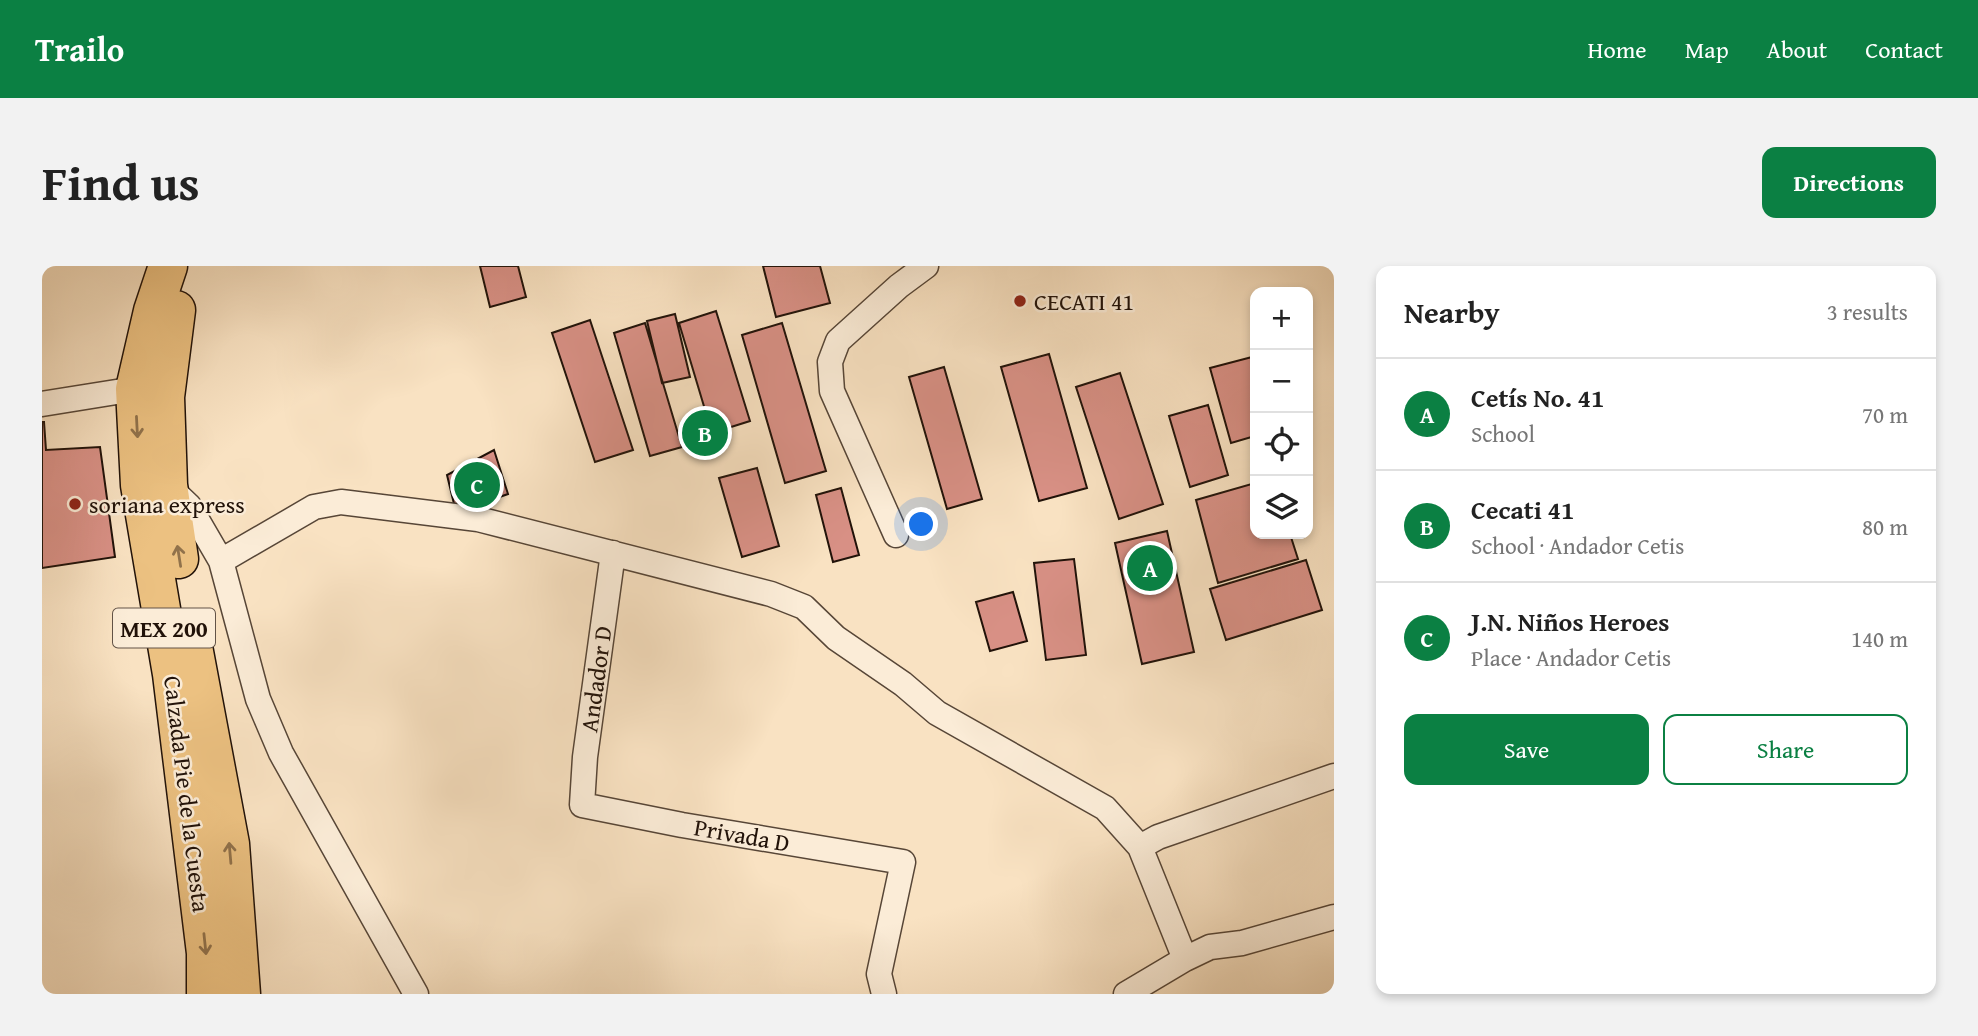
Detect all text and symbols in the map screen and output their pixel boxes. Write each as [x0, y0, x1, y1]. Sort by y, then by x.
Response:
text: Trailo [35, 25, 124, 73]
text: Home [1588, 32, 1647, 67]
text: Map [1685, 32, 1729, 67]
text: About [1767, 32, 1827, 67]
text: Contact [1865, 32, 1943, 67]
text: Find us [42, 146, 200, 218]
button: Directions [1762, 147, 1936, 218]
place label: CECATI 41 [1034, 284, 1134, 319]
map controls [1250, 287, 1313, 539]
button: + [1250, 287, 1313, 350]
text: Nearby [1404, 290, 1500, 334]
marker: CECATI 41 [1012, 293, 1028, 309]
text: 3 results [1827, 295, 1908, 328]
button: − [1250, 350, 1313, 413]
text: Cetís No. 41 [1471, 378, 1605, 417]
text: A [1420, 398, 1434, 431]
text: 70 m [1862, 398, 1908, 431]
pin: B [682, 407, 728, 459]
button: locate [1250, 413, 1313, 476]
one-way arrow [130, 416, 143, 439]
text: School [1471, 417, 1535, 450]
pin: C [454, 459, 500, 511]
button: layers [1250, 476, 1313, 539]
place label: soriana express [89, 487, 245, 522]
text: Cecati 41 [1471, 490, 1574, 529]
marker: soriana express [67, 496, 83, 512]
your location [904, 507, 938, 541]
text: B [1420, 510, 1434, 543]
text: 80 m [1862, 510, 1908, 543]
text: School · Andador Cetis [1471, 529, 1684, 562]
pin: A [1127, 542, 1173, 594]
one-way arrow [172, 545, 185, 568]
text: J.N. Niños Heroes [1471, 602, 1669, 641]
road number: MEX 200 [113, 608, 215, 648]
text: C [1420, 622, 1434, 655]
text: 140 m [1851, 622, 1908, 655]
street label: Andador D [571, 624, 621, 734]
text: Place · Andador Cetis [1471, 641, 1671, 674]
street label: Calzada Pie de la Cuesta [155, 674, 219, 915]
button: Save [1404, 714, 1649, 785]
button: Share [1663, 714, 1908, 785]
street label: Privada D [692, 809, 792, 861]
one-way arrow [223, 842, 236, 865]
one-way arrow [198, 932, 211, 955]

